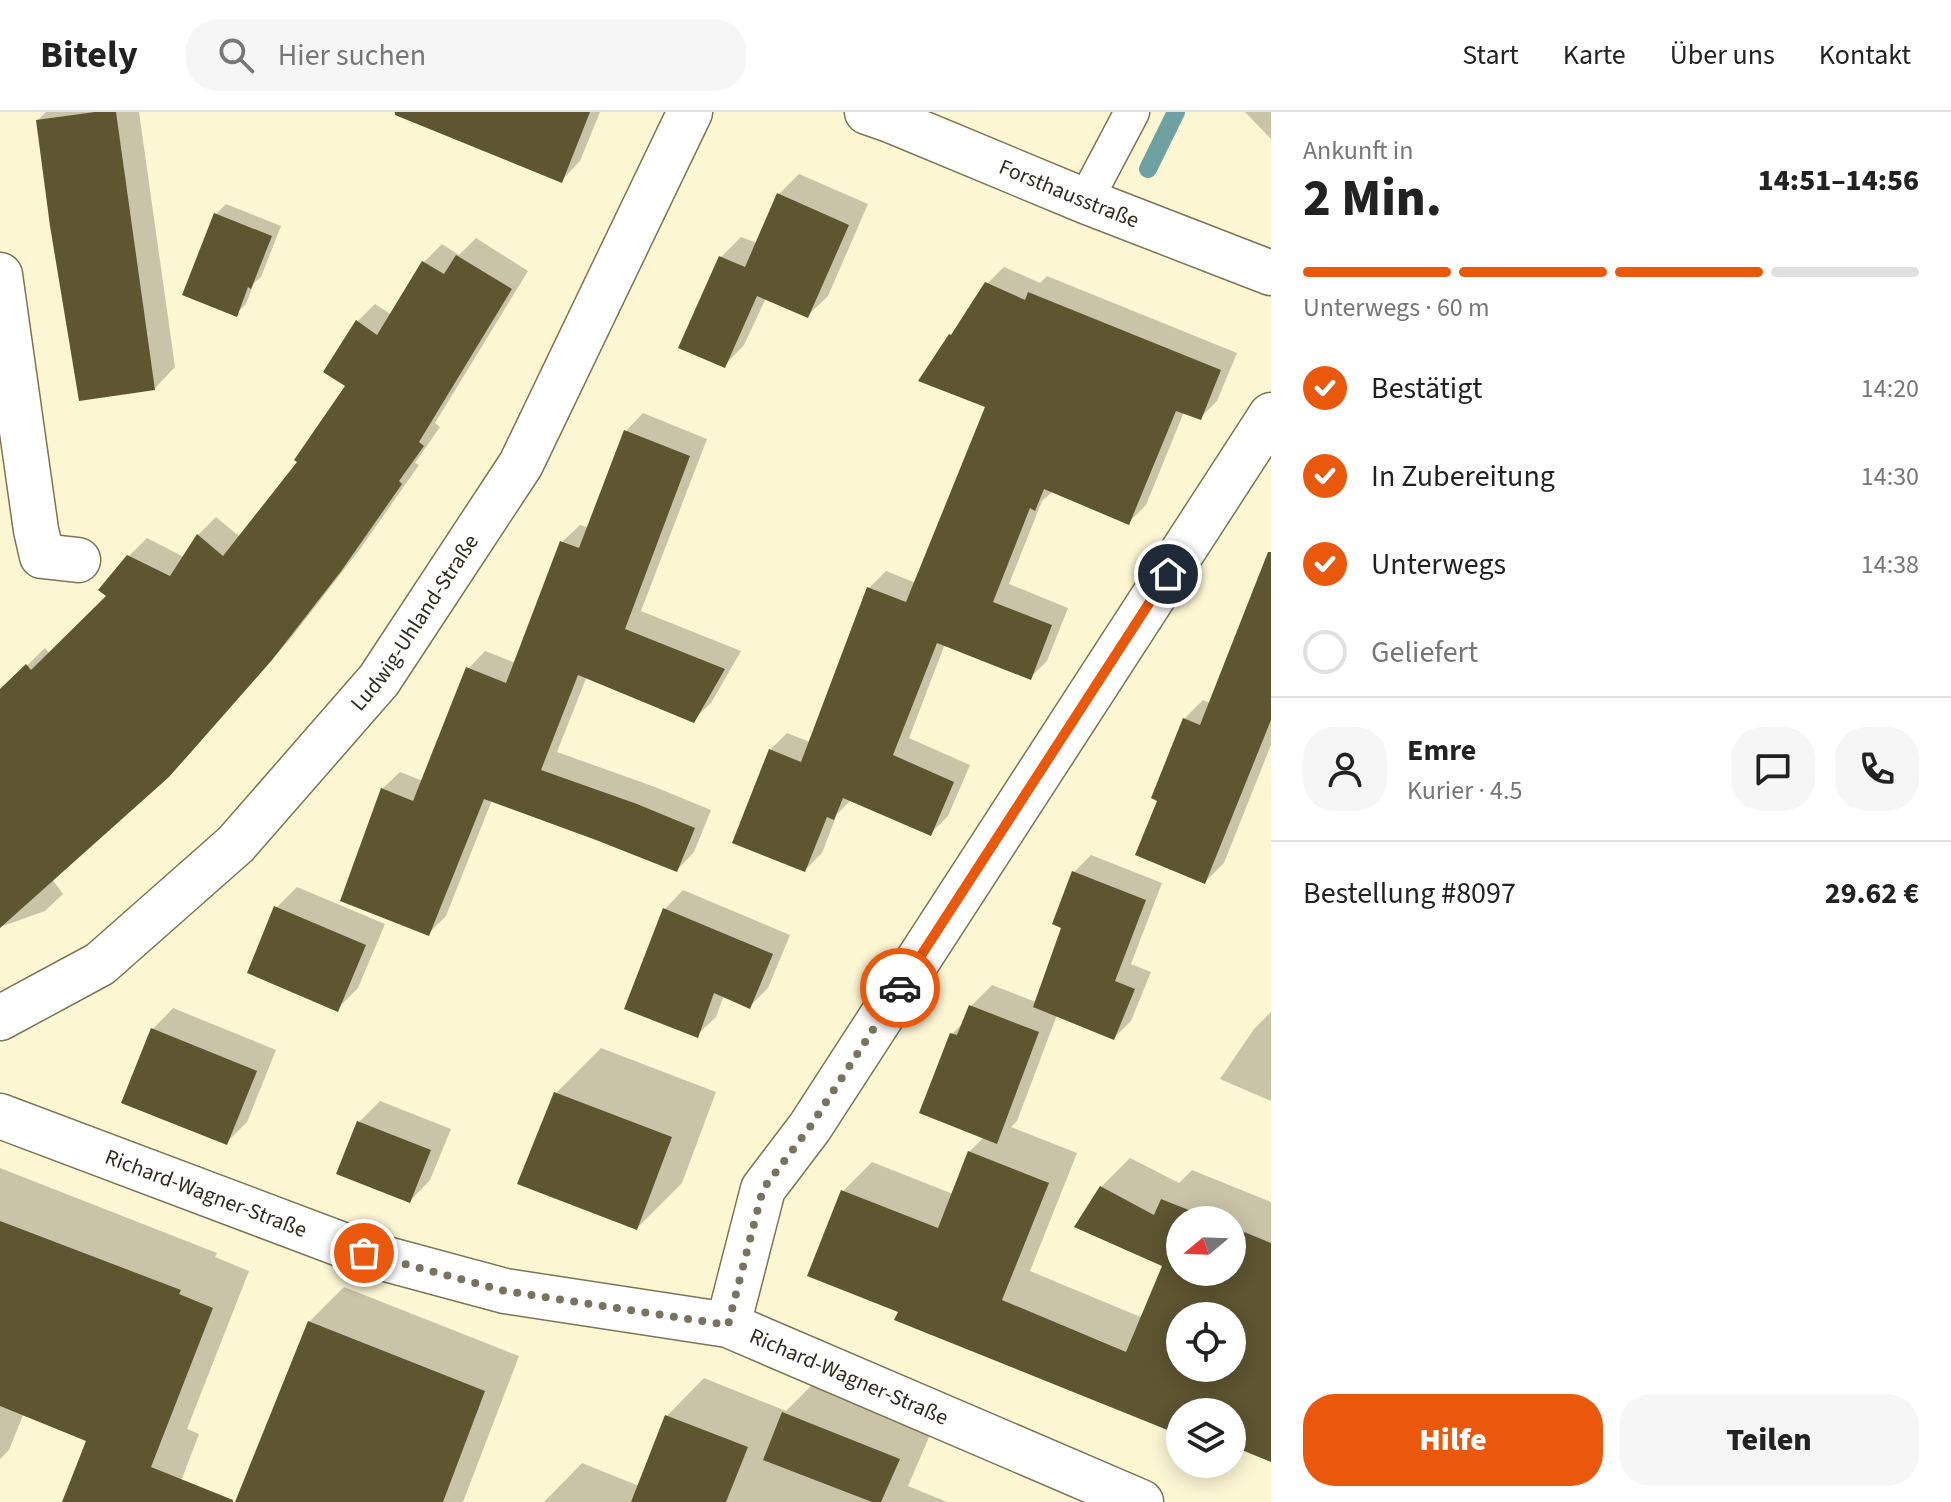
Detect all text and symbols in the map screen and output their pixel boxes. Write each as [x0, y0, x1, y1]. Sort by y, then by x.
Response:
search box [186, 19, 746, 91]
text: Bitely [40, 28, 138, 82]
icon: search [214, 33, 258, 77]
text: Hier suchen [278, 34, 426, 77]
text: Start [1462, 35, 1519, 75]
text: Karte [1563, 35, 1626, 75]
text: Über uns [1670, 35, 1775, 75]
text: Kontakt [1819, 35, 1911, 75]
text: Ankunft in [1303, 132, 1413, 169]
street label: Forsthausstraße [994, 151, 1144, 236]
text: 14:51–14:56 [1758, 159, 1919, 202]
text: 2 Min. [1303, 162, 1442, 236]
text: Unterwegs · 60 m [1303, 289, 1490, 326]
icon: check [1303, 366, 1347, 410]
text: Bestätigt [1371, 367, 1482, 410]
text: 14:20 [1861, 370, 1919, 407]
icon: check [1303, 454, 1347, 498]
text: In Zubereitung [1371, 455, 1555, 498]
text: 14:30 [1861, 458, 1919, 495]
street label: Ludwig-Uhland-Straße [343, 528, 487, 718]
pin [1134, 540, 1202, 608]
icon: check [1303, 542, 1347, 586]
text: Unterwegs [1371, 543, 1506, 586]
text: 14:38 [1861, 546, 1919, 583]
icon: home [1146, 552, 1190, 596]
text: Geliefert [1371, 631, 1478, 674]
button: person [1303, 727, 1387, 811]
button: chat [1731, 727, 1815, 811]
button: phone [1835, 727, 1919, 811]
text: Emre [1407, 729, 1476, 772]
text: Kurier · 4.5 [1407, 772, 1522, 809]
text: Bestellung #8097 [1303, 872, 1516, 915]
text: 29.62 € [1825, 872, 1919, 915]
courier [860, 948, 940, 1028]
icon: car [878, 966, 922, 1010]
street label: Richard-Wagner-Straße [100, 1141, 312, 1246]
north arrow [1166, 1206, 1246, 1286]
map controls [1166, 1206, 1246, 1478]
pin [330, 1219, 398, 1287]
icon: bag [342, 1231, 386, 1275]
button: locate [1166, 1302, 1246, 1382]
street label: Richard-Wagner-Straße [744, 1320, 953, 1434]
button: Hilfe [1303, 1394, 1603, 1486]
button: Teilen [1619, 1394, 1919, 1486]
button: layers [1166, 1398, 1246, 1478]

